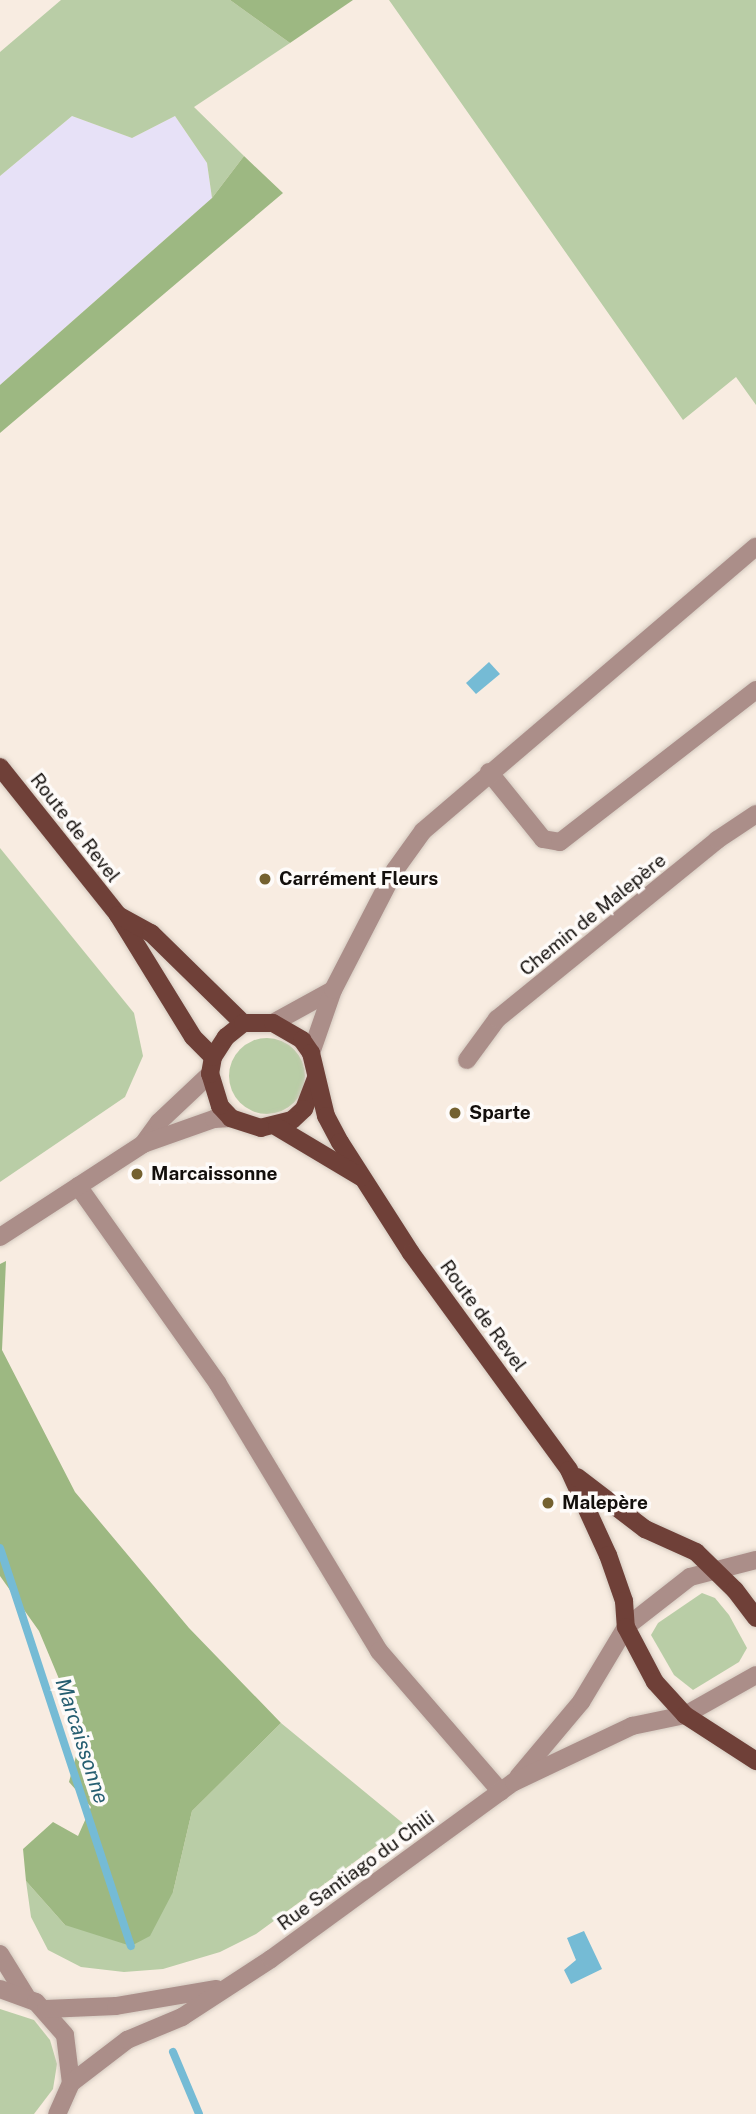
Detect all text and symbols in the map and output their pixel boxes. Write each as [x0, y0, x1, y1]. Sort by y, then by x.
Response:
street label: Route de Revel [25, 769, 125, 887]
street label: Chemin de Malepère [515, 849, 671, 981]
place label: Carrément Fleurs [279, 868, 438, 890]
marker: Carrément Fleurs [257, 871, 273, 887]
place label: Sparte [469, 1102, 531, 1124]
marker: Sparte [447, 1105, 463, 1121]
place label: Marcaissonne [151, 1163, 278, 1185]
marker: Marcaissonne [129, 1166, 145, 1182]
street label: Route de Revel [435, 1256, 531, 1376]
place label: Malepère [562, 1492, 648, 1514]
marker: Malepère [540, 1495, 556, 1511]
water label: Marcaissonne [50, 1675, 114, 1807]
street label: Rue Santiago du Chili [273, 1806, 439, 1936]

